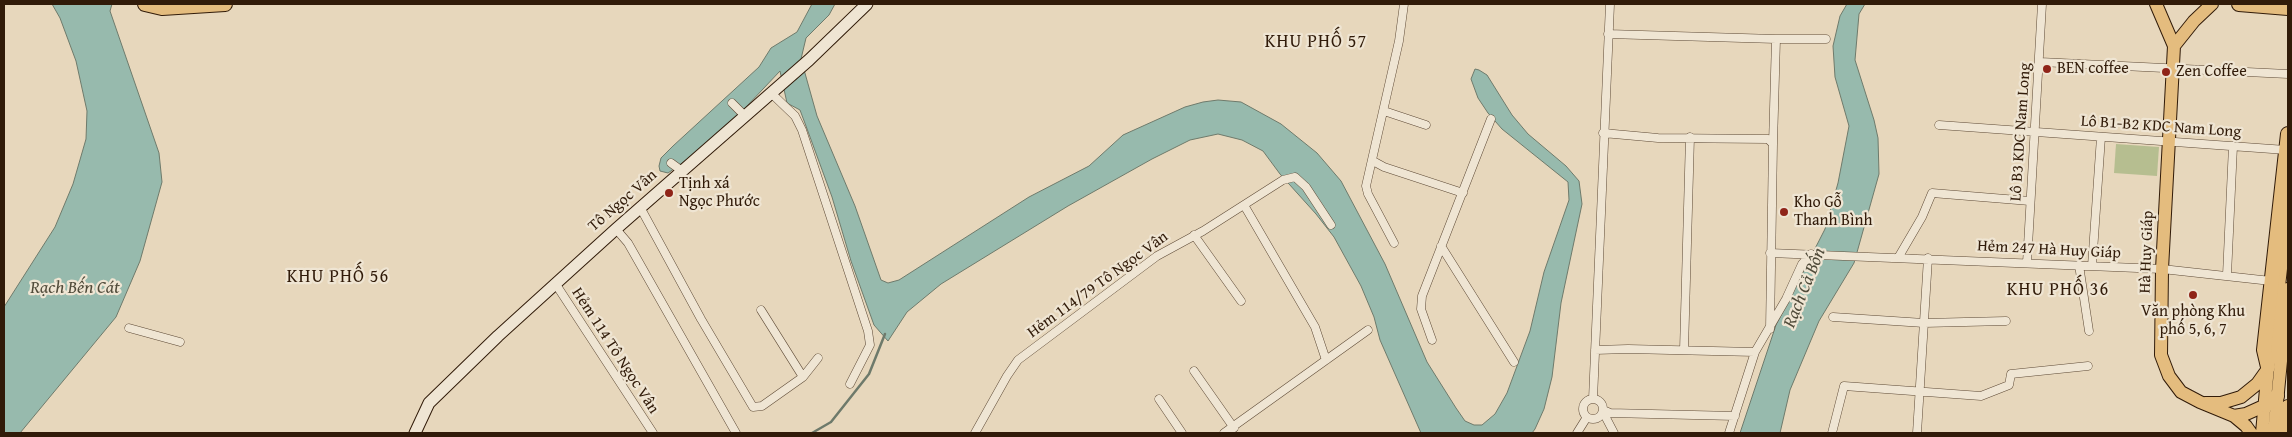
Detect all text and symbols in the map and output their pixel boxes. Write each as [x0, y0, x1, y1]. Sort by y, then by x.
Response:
district label: KHU PHỐ 57 [1264, 31, 1368, 53]
place label: BEN coffee [2057, 59, 2129, 79]
street label: Lô B3 KDC Nam Long [2007, 62, 2035, 202]
place label: Zen Coffee [2176, 62, 2247, 82]
marker: BEN coffee [2041, 63, 2053, 75]
marker: Zen Coffee [2160, 66, 2172, 78]
street label: Lô B1-B2 KDC Nam Long [2080, 112, 2242, 142]
street label: Tô Ngọc Vân [585, 166, 661, 236]
place label: Tịnh xá Ngọc Phước [679, 174, 760, 212]
marker: Tịnh xá Ngọc Phước [663, 187, 675, 199]
place label: Kho Gỗ Thanh Bình [1794, 193, 1873, 231]
marker: Kho Gỗ Thanh Bình [1778, 206, 1790, 218]
street label: Hà Huy Giáp [2136, 210, 2158, 294]
street label: Hẻm 114/79 Tô Ngọc Vân [1024, 228, 1172, 342]
street label: Hẻm 247 Hà Huy Giáp [1977, 237, 2121, 263]
water label: Rạch Cả Bốn [1779, 245, 1831, 331]
district label: KHU PHỐ 56 [286, 266, 390, 288]
water label: Rạch Bến Cát [30, 277, 120, 299]
district label: KHU PHỐ 36 [2006, 279, 2110, 301]
street label: Hẻm 114 Tô Ngọc Vân [567, 284, 663, 418]
marker: Văn phòng Khu phố 5, 6, 7 [2187, 289, 2199, 301]
place label: Văn phòng Khu phố 5, 6, 7 [2141, 302, 2245, 340]

